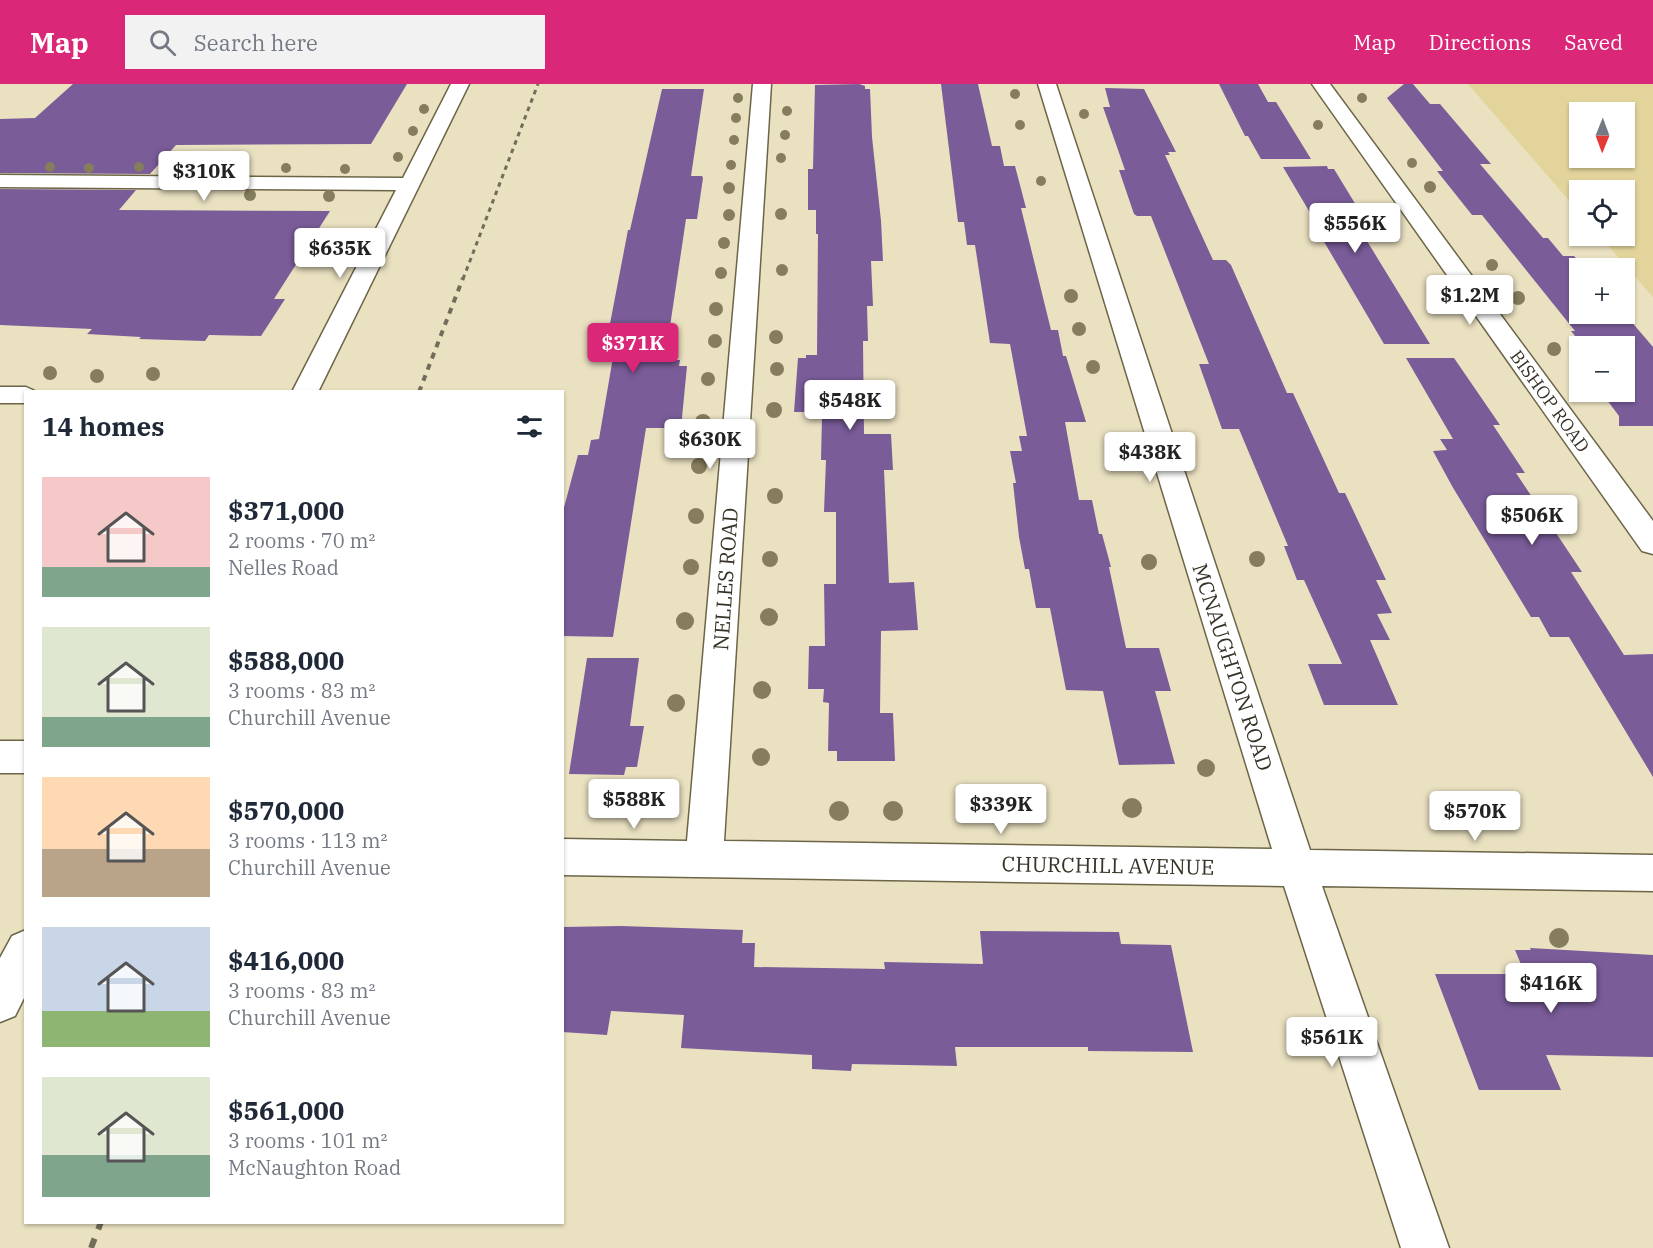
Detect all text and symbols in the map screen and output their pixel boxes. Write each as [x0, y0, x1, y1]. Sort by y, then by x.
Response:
search box [125, 15, 545, 69]
text: Map [30, 24, 89, 61]
icon: search [146, 26, 179, 59]
text: Search here [194, 28, 318, 57]
text: Map [1353, 28, 1396, 56]
text: Directions [1429, 28, 1531, 56]
text: Saved [1564, 28, 1623, 56]
north arrow [1569, 102, 1635, 168]
map controls [1569, 102, 1635, 402]
pin: $310K [162, 151, 246, 202]
text: $310K [172, 157, 236, 184]
button: locate [1569, 180, 1635, 246]
pin: $556K [1313, 203, 1397, 254]
text: $556K [1323, 209, 1387, 236]
pin: $635K [298, 228, 382, 279]
text: $635K [308, 234, 372, 261]
button: + [1569, 258, 1635, 324]
pin: $1.2M [1428, 275, 1512, 326]
text: $1.2M [1440, 281, 1500, 308]
pin: $371K [591, 323, 675, 374]
text: $371K [601, 329, 665, 356]
button: − [1569, 336, 1635, 402]
street label: BISHOP ROAD [1505, 345, 1595, 457]
pin: $548K [808, 380, 892, 431]
text: $548K [818, 386, 882, 413]
text: 14 homes [42, 409, 164, 443]
icon: filters [513, 410, 546, 443]
pin: $630K [668, 419, 752, 470]
text: $630K [678, 425, 742, 452]
pin: $438K [1108, 432, 1192, 483]
text: $438K [1118, 438, 1182, 465]
text: $371,000 [228, 493, 344, 527]
pin: $506K [1490, 495, 1574, 546]
icon: home [90, 501, 162, 573]
text: $506K [1500, 501, 1564, 528]
street label: NELLES ROAD [706, 507, 744, 651]
text: 2 rooms · 70 m² [228, 527, 375, 554]
text: Nelles Road [228, 554, 339, 581]
street label: MCNAUGHTON ROAD [1186, 560, 1280, 774]
text: $588,000 [228, 643, 344, 677]
icon: home [90, 651, 162, 723]
text: 3 rooms · 83 m² [228, 677, 375, 704]
text: Churchill Avenue [228, 704, 391, 731]
pin: $588K [592, 779, 676, 830]
pin: $339K [959, 784, 1043, 835]
text: $588K [602, 785, 666, 812]
text: $339K [969, 790, 1033, 817]
pin: $570K [1433, 791, 1517, 842]
text: $570,000 [228, 793, 344, 827]
text: $570K [1443, 797, 1507, 824]
icon: home [90, 801, 162, 873]
text: 3 rooms · 113 m² [228, 827, 387, 854]
street label: CHURCHILL AVENUE [1001, 849, 1215, 881]
text: Churchill Avenue [228, 854, 391, 881]
text: $416,000 [228, 943, 344, 977]
icon: home [90, 951, 162, 1023]
pin: $416K [1509, 963, 1593, 1014]
text: $416K [1519, 969, 1583, 996]
text: 3 rooms · 83 m² [228, 977, 375, 1004]
text: Churchill Avenue [228, 1004, 391, 1031]
pin: $561K [1290, 1017, 1374, 1068]
text: $561K [1300, 1023, 1364, 1050]
text: $561,000 [228, 1093, 344, 1127]
icon: home [90, 1101, 162, 1173]
text: 3 rooms · 101 m² [228, 1127, 387, 1154]
text: McNaughton Road [228, 1154, 401, 1181]

